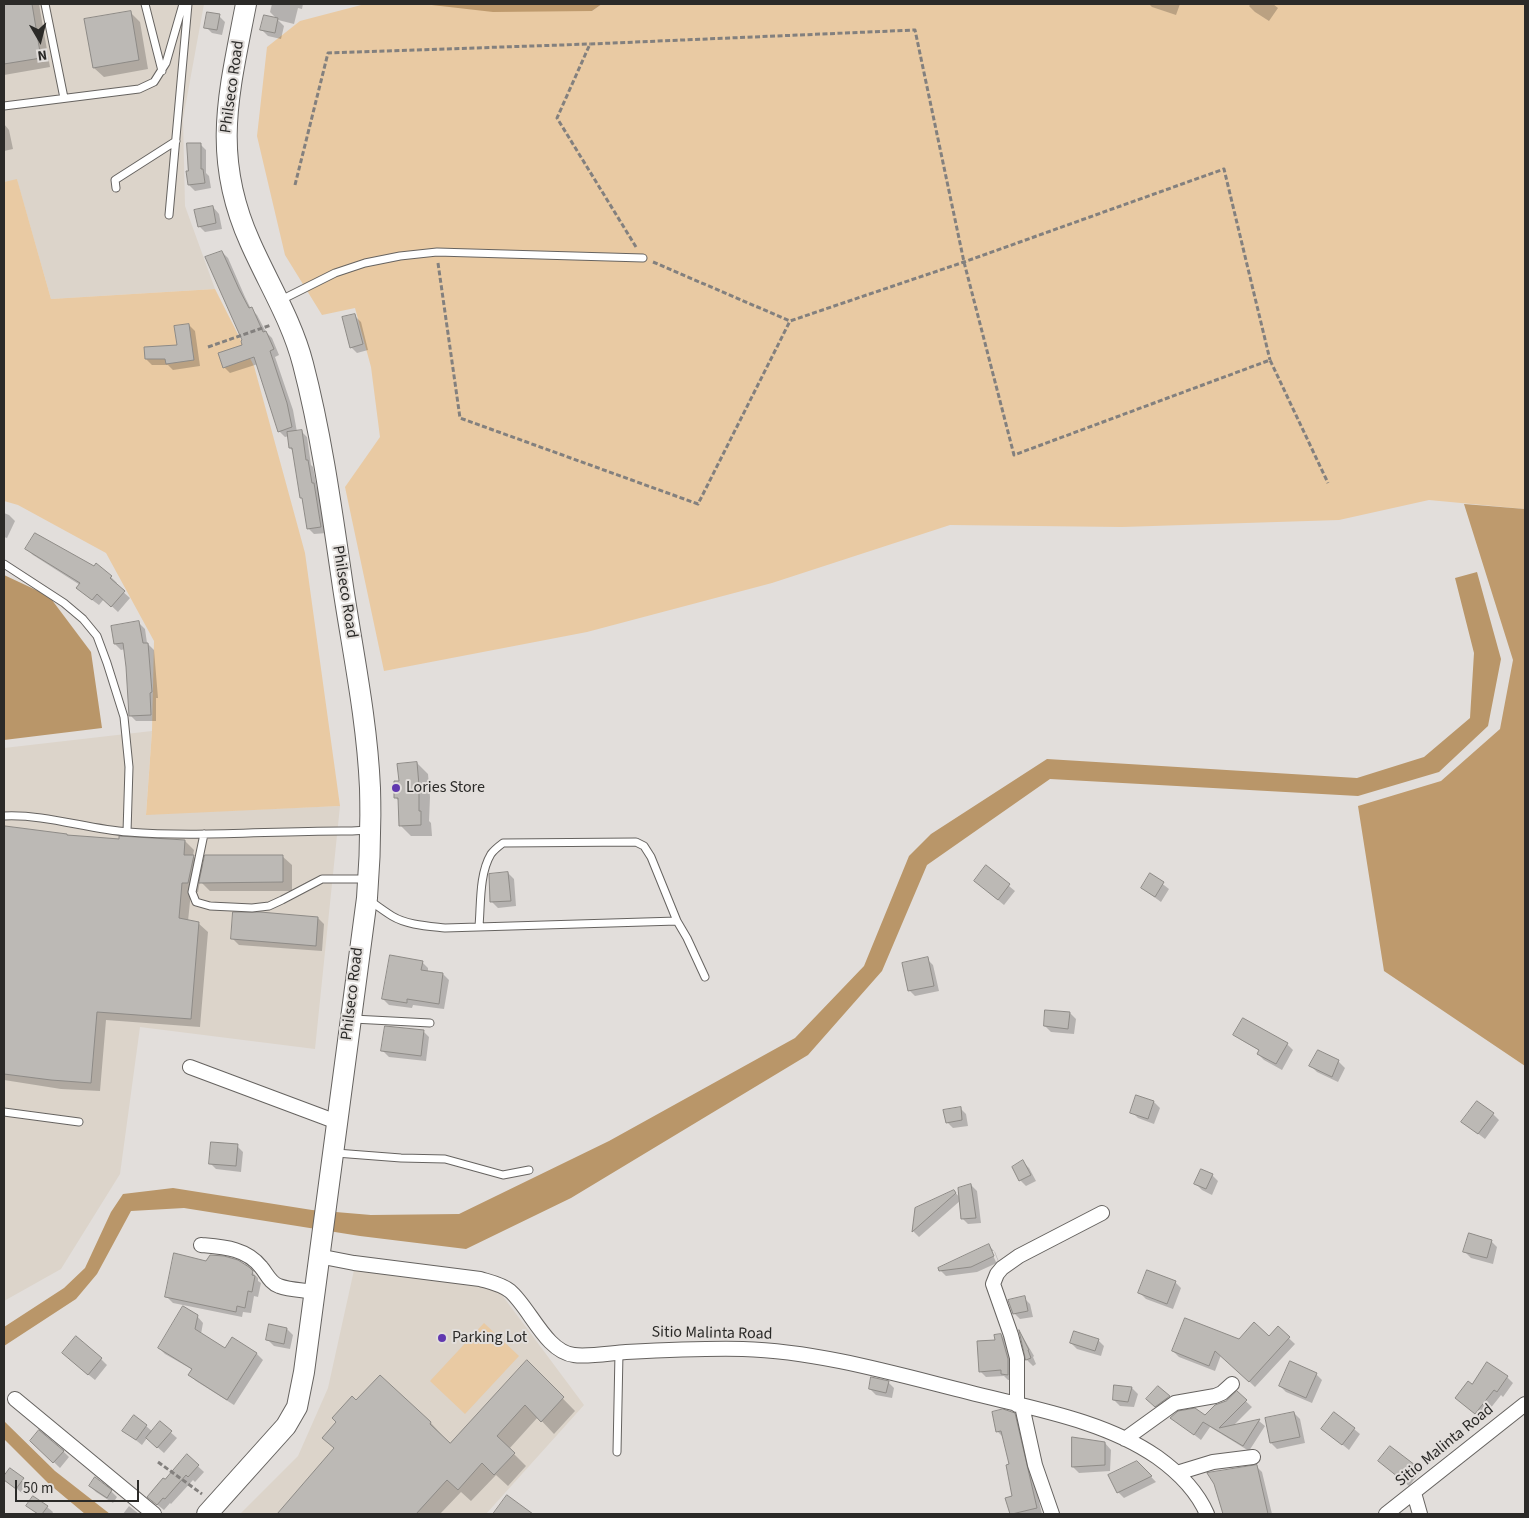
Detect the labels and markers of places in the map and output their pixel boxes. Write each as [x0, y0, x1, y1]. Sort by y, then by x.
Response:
place label: Lories Store [406, 778, 485, 798]
marker: Lories Store [390, 782, 402, 794]
place label: Parking Lot [452, 1328, 527, 1348]
marker: Parking Lot [436, 1332, 448, 1344]

